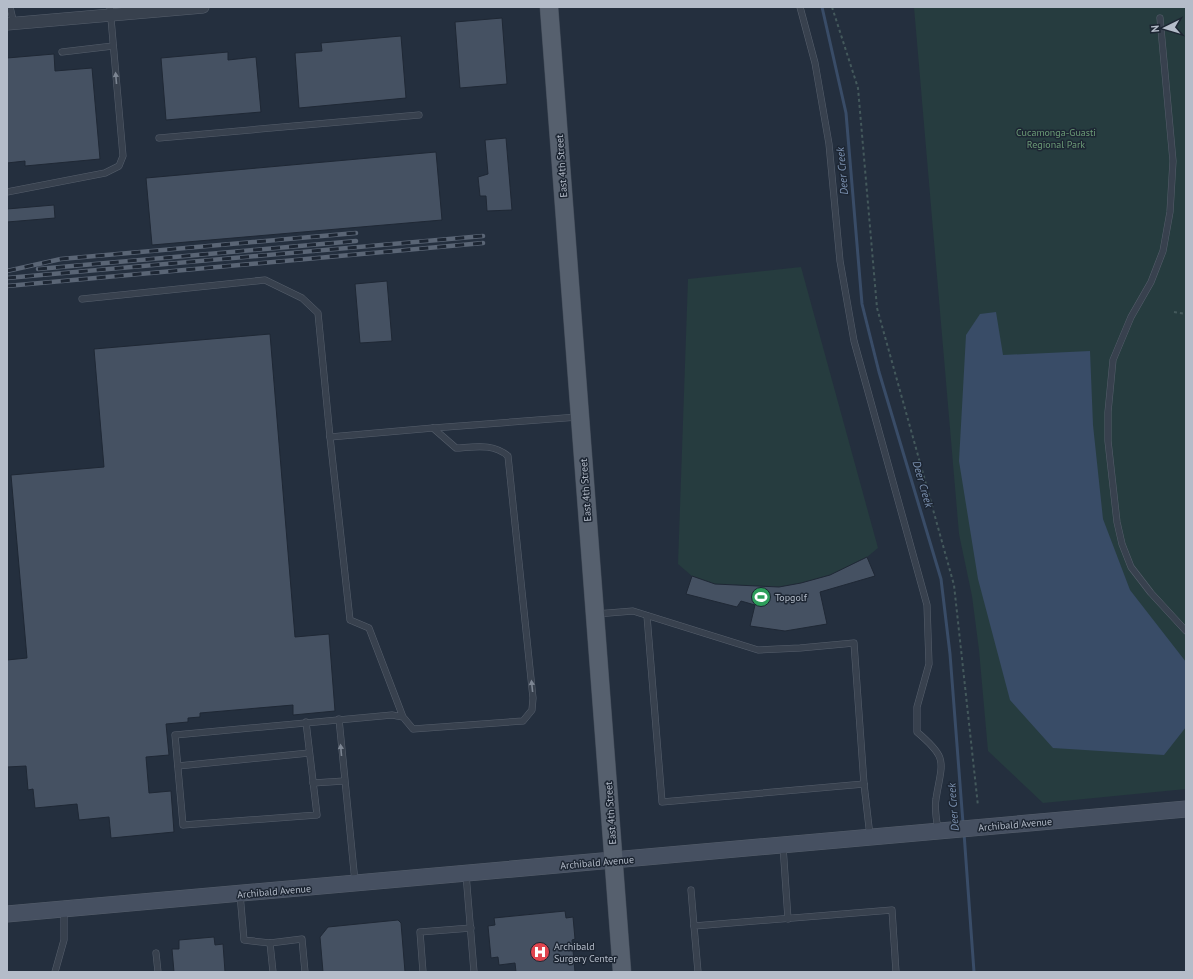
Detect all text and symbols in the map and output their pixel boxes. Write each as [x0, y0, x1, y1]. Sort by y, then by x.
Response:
north arrow [1145, 8, 1185, 48]
text: N [1148, 25, 1162, 33]
one-way arrow [113, 72, 120, 84]
park label: Cucamonga-Guasti Regional Park [1016, 126, 1096, 151]
street label: East 4th Street [553, 133, 570, 198]
water label: Deer Creek [833, 145, 851, 195]
street label: East 4th Street [577, 457, 594, 522]
water label: Deer Creek [910, 459, 937, 510]
sports icon: Topgolf [750, 586, 772, 608]
place label: Topgolf [775, 591, 808, 604]
one-way arrow [528, 680, 535, 692]
one-way arrow [338, 744, 345, 756]
street label: East 4th Street [602, 780, 619, 845]
water label: Deer Creek [944, 782, 962, 831]
street label: Archibald Avenue [978, 815, 1053, 834]
street label: Archibald Avenue [560, 853, 635, 872]
street label: Archibald Avenue [237, 882, 312, 901]
place label: Archibald Surgery Center [554, 940, 617, 965]
hospital icon: Archibald Surgery Center [529, 941, 551, 963]

